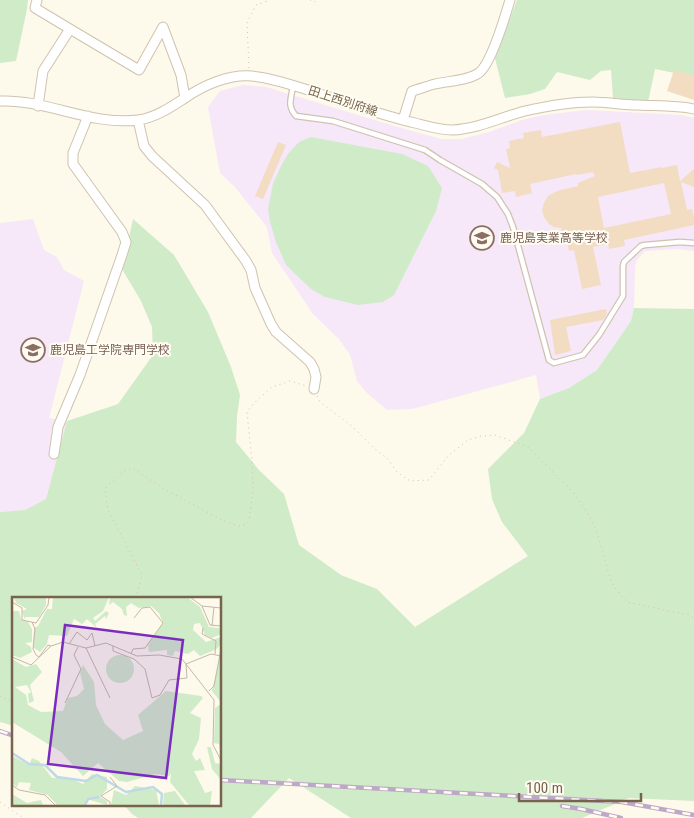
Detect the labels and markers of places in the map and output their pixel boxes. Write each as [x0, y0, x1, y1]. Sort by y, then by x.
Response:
school or university icon: 鹿児島実業高等学校 [469, 225, 495, 251]
place label: 鹿児島実業高等学校 [500, 231, 608, 245]
school or university icon: 鹿児島工学院専門学校 [20, 337, 46, 363]
place label: 鹿児島工学院専門学校 [50, 343, 170, 357]

